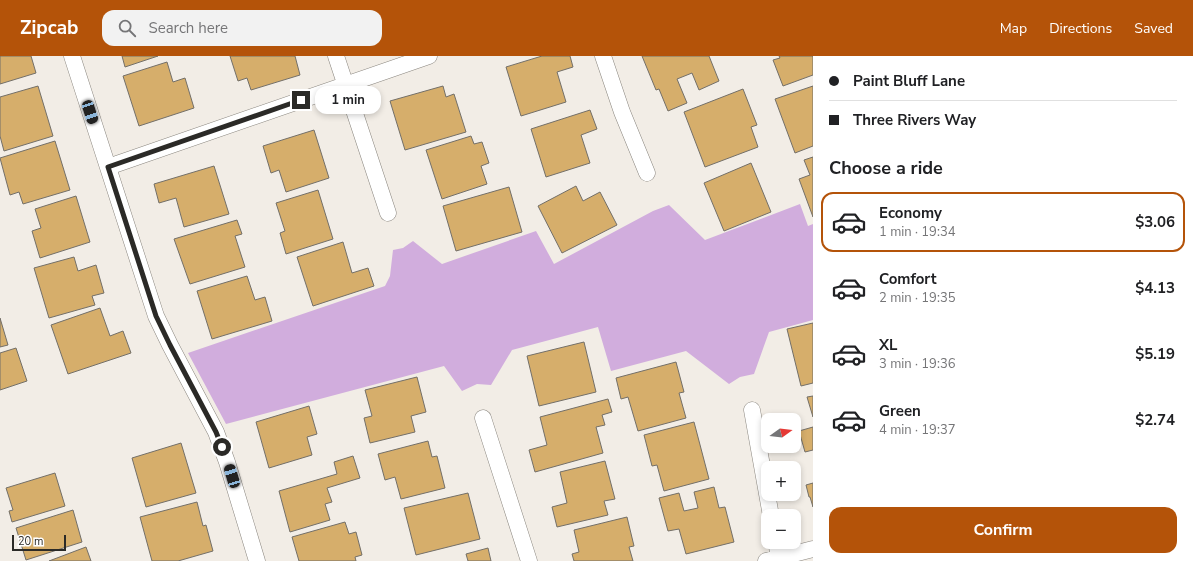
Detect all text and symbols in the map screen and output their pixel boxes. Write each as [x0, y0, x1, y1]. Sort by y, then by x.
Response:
search box [102, 10, 382, 46]
text: Zipcab [20, 15, 78, 41]
icon: search [116, 17, 138, 39]
text: Search here [148, 18, 228, 38]
text: Map [1000, 19, 1027, 38]
text: Directions [1049, 19, 1112, 38]
text: Saved [1134, 19, 1173, 38]
text: Paint Bluff Lane [853, 71, 965, 91]
callout: 1 min [315, 86, 381, 114]
route end [292, 91, 310, 109]
text: 1 min [331, 91, 365, 109]
car [81, 99, 99, 125]
text: Three Rivers Way [853, 110, 976, 130]
text: Choose a ride [829, 156, 943, 180]
text: Economy [879, 203, 942, 223]
icon: car [831, 204, 867, 240]
text: $3.06 [1135, 212, 1175, 232]
text: 1 min · 19:34 [879, 223, 955, 241]
text: Comfort [879, 269, 936, 289]
icon: car [831, 270, 867, 306]
text: $4.13 [1135, 278, 1175, 298]
text: 2 min · 19:35 [879, 289, 955, 307]
text: XL [879, 335, 898, 355]
icon: car [831, 336, 867, 372]
text: $5.19 [1135, 344, 1175, 364]
text: 3 min · 19:36 [879, 355, 955, 373]
text: Green [879, 401, 921, 421]
icon: car [831, 402, 867, 438]
text: $2.74 [1135, 410, 1175, 430]
north arrow [761, 413, 801, 453]
map controls [761, 413, 801, 549]
text: 4 min · 19:37 [879, 421, 955, 439]
route start [213, 438, 231, 456]
button: + [761, 461, 801, 501]
car [223, 463, 241, 489]
button: Confirm [829, 507, 1177, 553]
button: − [761, 509, 801, 549]
scale bar [12, 533, 66, 552]
text: 20 m [18, 534, 43, 549]

